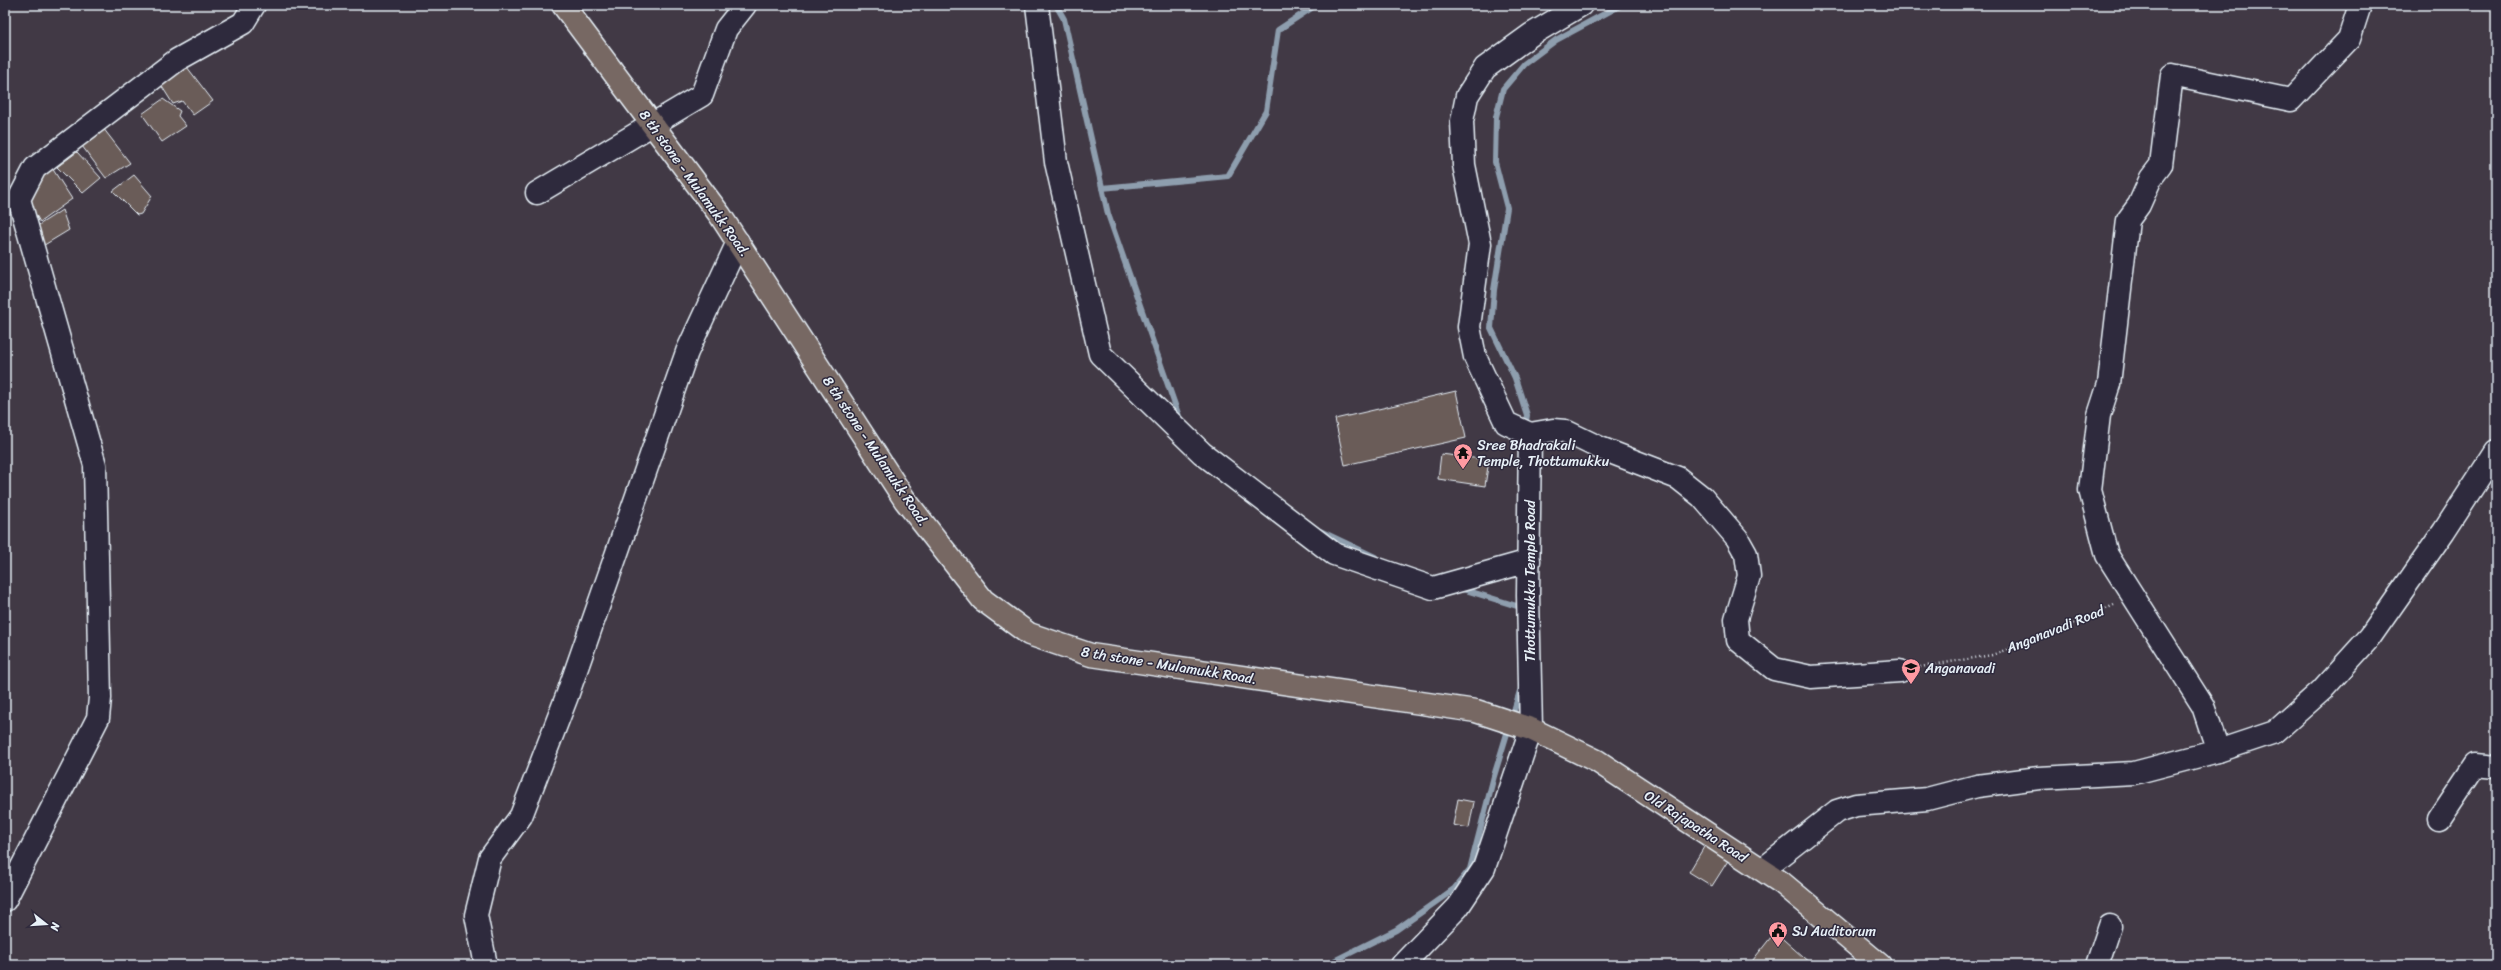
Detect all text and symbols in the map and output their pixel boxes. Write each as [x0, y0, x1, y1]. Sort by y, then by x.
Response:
street label: 8 th stone - Mulamukk Road. [632, 104, 757, 262]
street label: 8 th stone - Mulamukk Road. [816, 371, 936, 532]
place label: Sree Bhadrakali Temple, Thottumukku [1477, 433, 1610, 474]
temple icon: Sree Bhadrakali Temple, Thottumukku [1452, 442, 1474, 470]
street label: Thottumukku Temple Road [1518, 498, 1543, 662]
street label: Anganavadi Road [2001, 598, 2110, 661]
street label: 8 th stone - Mulamukk Road. [1079, 639, 1259, 692]
place label: Anganavadi [1924, 656, 1996, 681]
school or university icon: Anganavadi [1900, 657, 1922, 685]
street label: Old Rajapatha Road [1639, 783, 1754, 870]
north arrow [26, 904, 66, 944]
text: N [45, 919, 66, 934]
place label: SJ Auditorum [1792, 919, 1876, 944]
public building icon: SJ Auditorum [1767, 920, 1789, 948]

